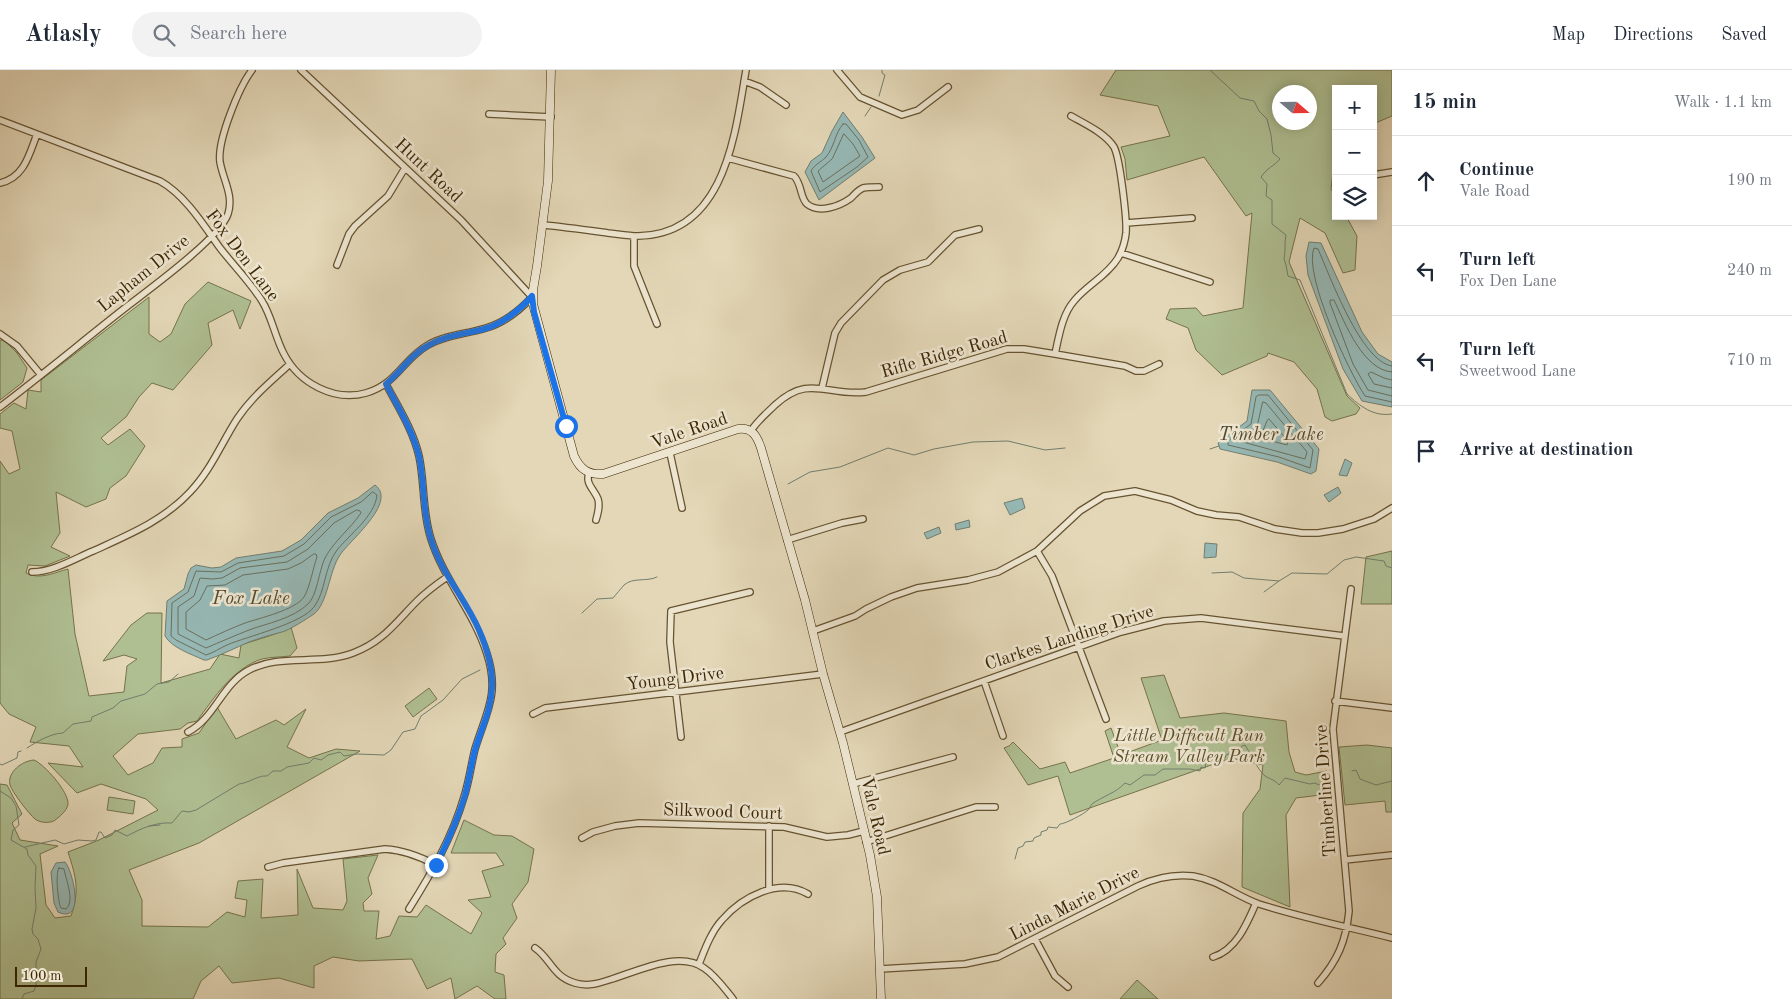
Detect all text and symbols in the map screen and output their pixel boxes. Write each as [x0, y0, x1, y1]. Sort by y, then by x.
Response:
search box [132, 12, 482, 57]
icon: search [150, 21, 178, 49]
text: Atlasly [25, 23, 102, 47]
text: Search here [190, 25, 287, 44]
text: Map [1552, 26, 1585, 44]
text: Directions [1613, 26, 1693, 44]
text: Saved [1721, 26, 1767, 44]
north arrow [1272, 85, 1317, 130]
map controls [1332, 85, 1377, 220]
button: + [1332, 85, 1377, 130]
text: 15 min [1412, 92, 1477, 113]
text: Walk · 1.1 km [1674, 95, 1772, 111]
button: − [1332, 130, 1377, 175]
street label: Hunt Road [391, 135, 466, 206]
text: Continue [1459, 161, 1534, 180]
icon: ahead [1412, 167, 1440, 195]
text: 190 m [1727, 173, 1772, 189]
button: layers [1332, 175, 1377, 220]
text: Vale Road [1459, 184, 1530, 200]
street label: Fox Den Lane [202, 206, 282, 305]
street label: Lapham Drive [95, 232, 193, 316]
text: Turn left [1459, 251, 1536, 270]
icon: left [1412, 257, 1440, 285]
text: 240 m [1727, 263, 1772, 279]
text: Fox Den Lane [1459, 274, 1557, 290]
street label: Rifle Ridge Road [879, 328, 1010, 382]
text: Turn left [1459, 341, 1536, 360]
icon: left [1412, 347, 1440, 375]
text: 710 m [1727, 353, 1772, 369]
text: Sweetwood Lane [1459, 364, 1576, 380]
street label: Vale Road [649, 409, 730, 452]
route start [555, 415, 578, 438]
water label: Timber Lake [1218, 426, 1324, 445]
icon: arrive [1412, 437, 1440, 465]
text: Arrive at destination [1459, 441, 1633, 460]
water label: Fox Lake [211, 590, 290, 609]
street label: Clarkes Landing Drive [983, 602, 1156, 674]
street label: Young Drive [625, 664, 725, 694]
street label: Timberline Drive [1312, 724, 1340, 858]
park label: Little Difficult Run Stream Valley Park [1113, 727, 1265, 766]
street label: Vale Road [857, 775, 893, 857]
street label: Silkwood Court [663, 801, 783, 823]
route end [425, 854, 448, 877]
street label: Linda Marie Drive [1007, 863, 1142, 944]
scale bar [15, 964, 88, 987]
text: 100 m [22, 969, 61, 983]

